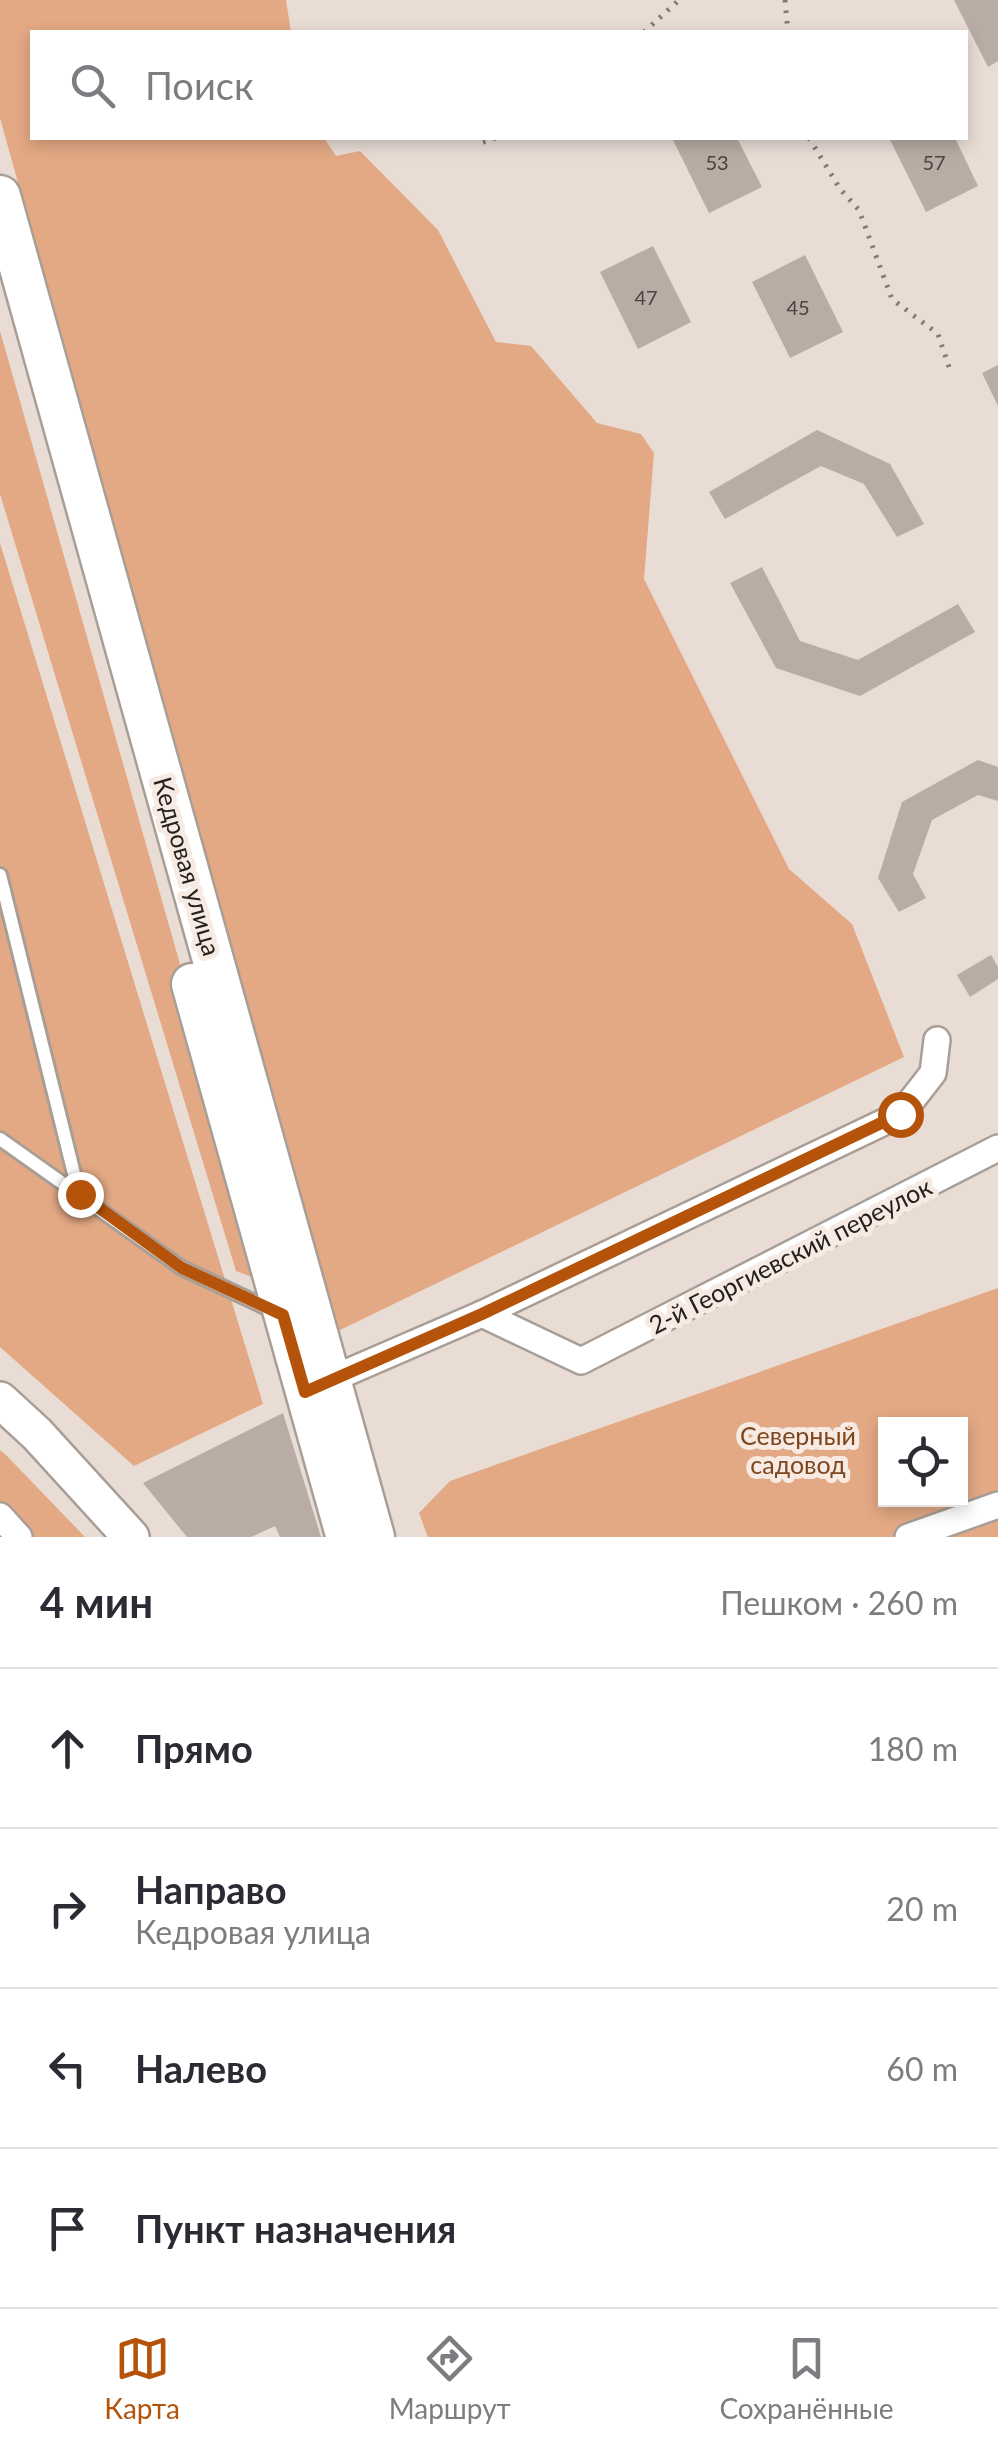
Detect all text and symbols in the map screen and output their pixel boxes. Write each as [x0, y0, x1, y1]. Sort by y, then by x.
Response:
search box [30, 30, 968, 140]
icon: search [65, 58, 120, 113]
text: Поиск [145, 62, 254, 108]
house number: 53 [705, 150, 729, 174]
house number: 57 [922, 150, 946, 174]
house number: 47 [634, 285, 658, 309]
house number: 45 [786, 295, 810, 319]
street label: Кедровая улица [148, 773, 228, 959]
route start [878, 1092, 924, 1138]
street label: 2-й Георгиевский переулок [644, 1171, 936, 1339]
route end [58, 1172, 104, 1218]
map controls [878, 1417, 968, 1507]
button: locate [878, 1417, 968, 1507]
park label: Северный садовод [740, 1420, 856, 1479]
text: 4 мин [40, 1577, 153, 1627]
text: Пешком · 260 m [720, 1583, 958, 1622]
icon: ahead [40, 1721, 95, 1776]
text: Прямо [135, 1725, 253, 1771]
text: 180 m [868, 1729, 958, 1768]
text: Направо [135, 1866, 287, 1912]
icon: right [40, 1881, 95, 1936]
text: 20 m [886, 1889, 958, 1928]
text: Кедровая улица [135, 1912, 371, 1951]
icon: left [40, 2041, 95, 2096]
text: Налево [135, 2045, 267, 2091]
text: 60 m [886, 2049, 958, 2088]
icon: arrive [40, 2201, 95, 2256]
text: Пункт назначения [135, 2205, 456, 2251]
tab: Карта [104, 2331, 180, 2425]
tab: Маршрут [389, 2331, 511, 2425]
tab: Сохранённые [719, 2331, 894, 2425]

